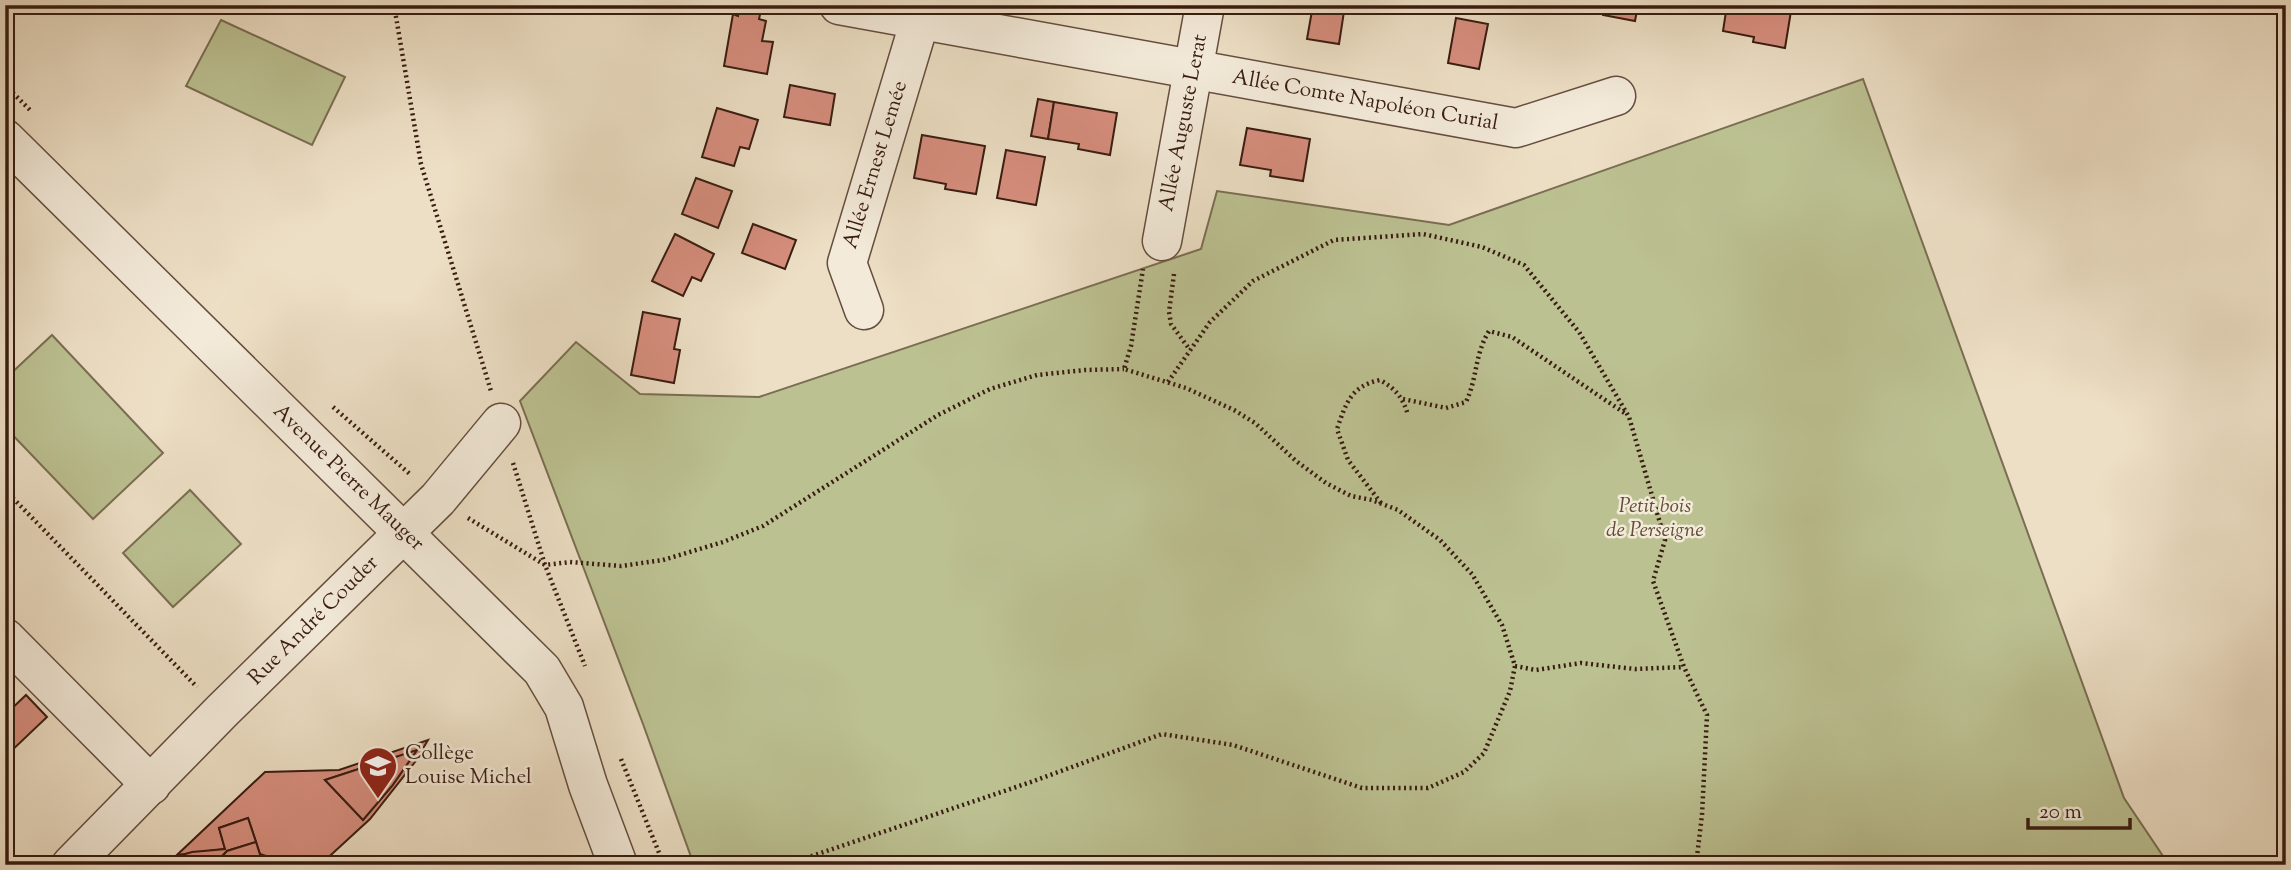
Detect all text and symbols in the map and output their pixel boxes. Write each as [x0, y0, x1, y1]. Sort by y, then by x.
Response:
street label: Allée Auguste Lerat [1152, 32, 1216, 214]
street label: Allée Comte Napoléon Curial [1229, 63, 1501, 139]
street label: Allée Ernest Lemée [836, 77, 916, 253]
street label: Avenue Pierre Mauger [265, 398, 431, 558]
park label: Petit bois de Perseigne [1606, 492, 1704, 546]
street label: Rue André Couder [242, 549, 386, 693]
place label: Collège Louise Michel [405, 739, 532, 793]
school or university icon: Collège Louise Michel [357, 745, 399, 800]
scale bar [2028, 786, 2130, 830]
text: 20 m [2039, 798, 2082, 828]

